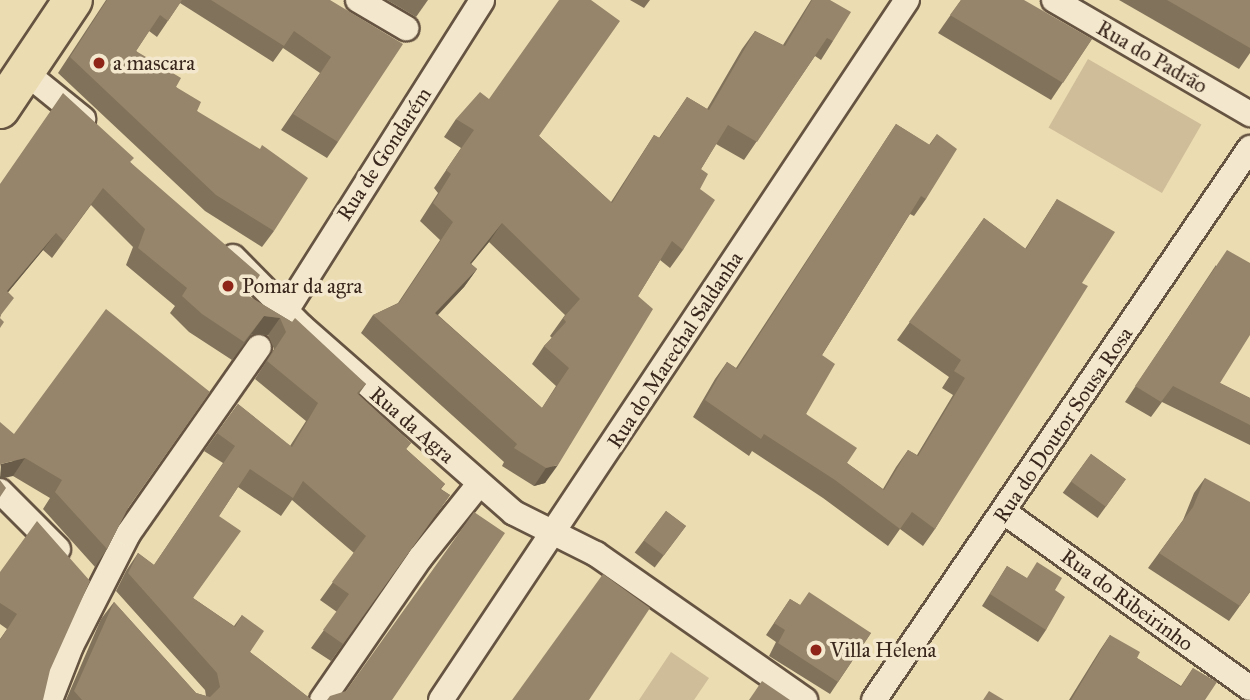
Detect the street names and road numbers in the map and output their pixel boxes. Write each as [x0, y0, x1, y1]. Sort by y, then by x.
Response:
street label: Rua do Padrão [1092, 15, 1212, 99]
street label: Rua de Gondarém [332, 83, 436, 225]
street label: Rua do Marechal Saldanha [602, 247, 748, 453]
street label: Rua do Doutor Sousa Rosa [988, 322, 1138, 528]
street label: Rua da Agra [365, 381, 459, 469]
street label: Rua do Ribeirinho [1056, 544, 1198, 656]

